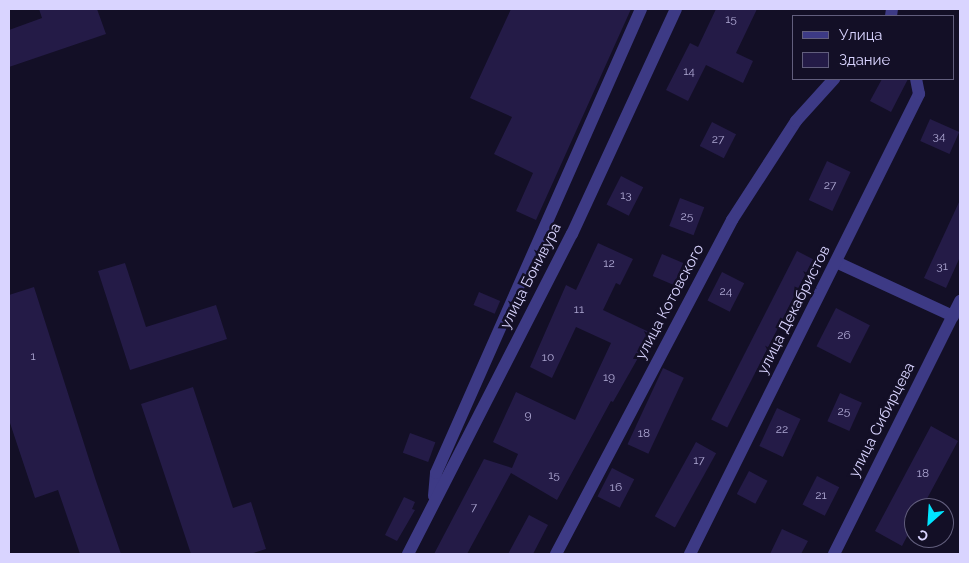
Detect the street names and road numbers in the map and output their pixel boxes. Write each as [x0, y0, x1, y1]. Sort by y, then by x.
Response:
street label: улица Бонивура [497, 220, 565, 332]
street label: улица Котовского [632, 241, 708, 363]
street label: улица Декабристов [754, 243, 834, 377]
street label: улица Сибирцева [845, 360, 919, 480]

